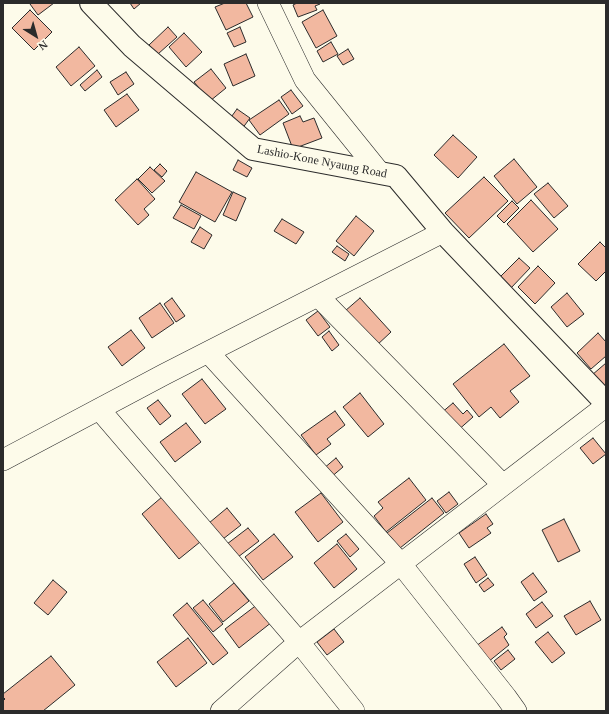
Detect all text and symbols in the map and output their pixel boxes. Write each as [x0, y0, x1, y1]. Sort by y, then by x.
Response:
north arrow [16, 16, 56, 56]
text: N [36, 38, 50, 53]
street label: Lashio-Kone Nyaung Road [256, 142, 388, 182]

